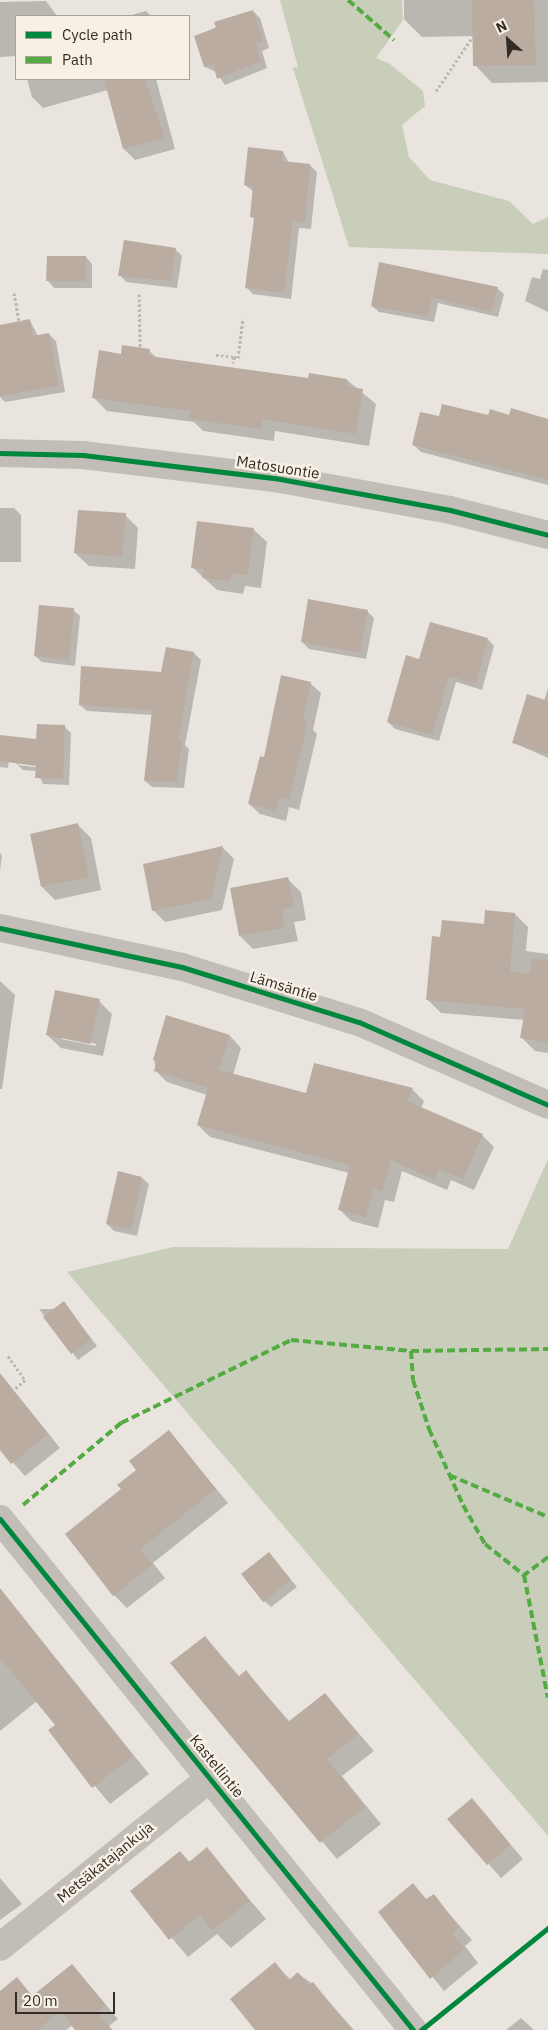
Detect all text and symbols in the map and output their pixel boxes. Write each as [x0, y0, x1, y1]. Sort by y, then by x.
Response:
legend [15, 15, 190, 80]
north arrow [483, 15, 533, 65]
text: N [493, 16, 510, 37]
text: Cycle path [62, 25, 133, 44]
text: Path [62, 50, 93, 69]
street label: Matosuontie [235, 452, 321, 482]
street label: Lämsäntie [248, 967, 320, 1005]
street label: Kastellintie [186, 1731, 248, 1801]
street label: Metsäkatajankuja [53, 1818, 157, 1906]
scale bar [18, 1982, 118, 2014]
text: 20 m [23, 1991, 58, 2010]

